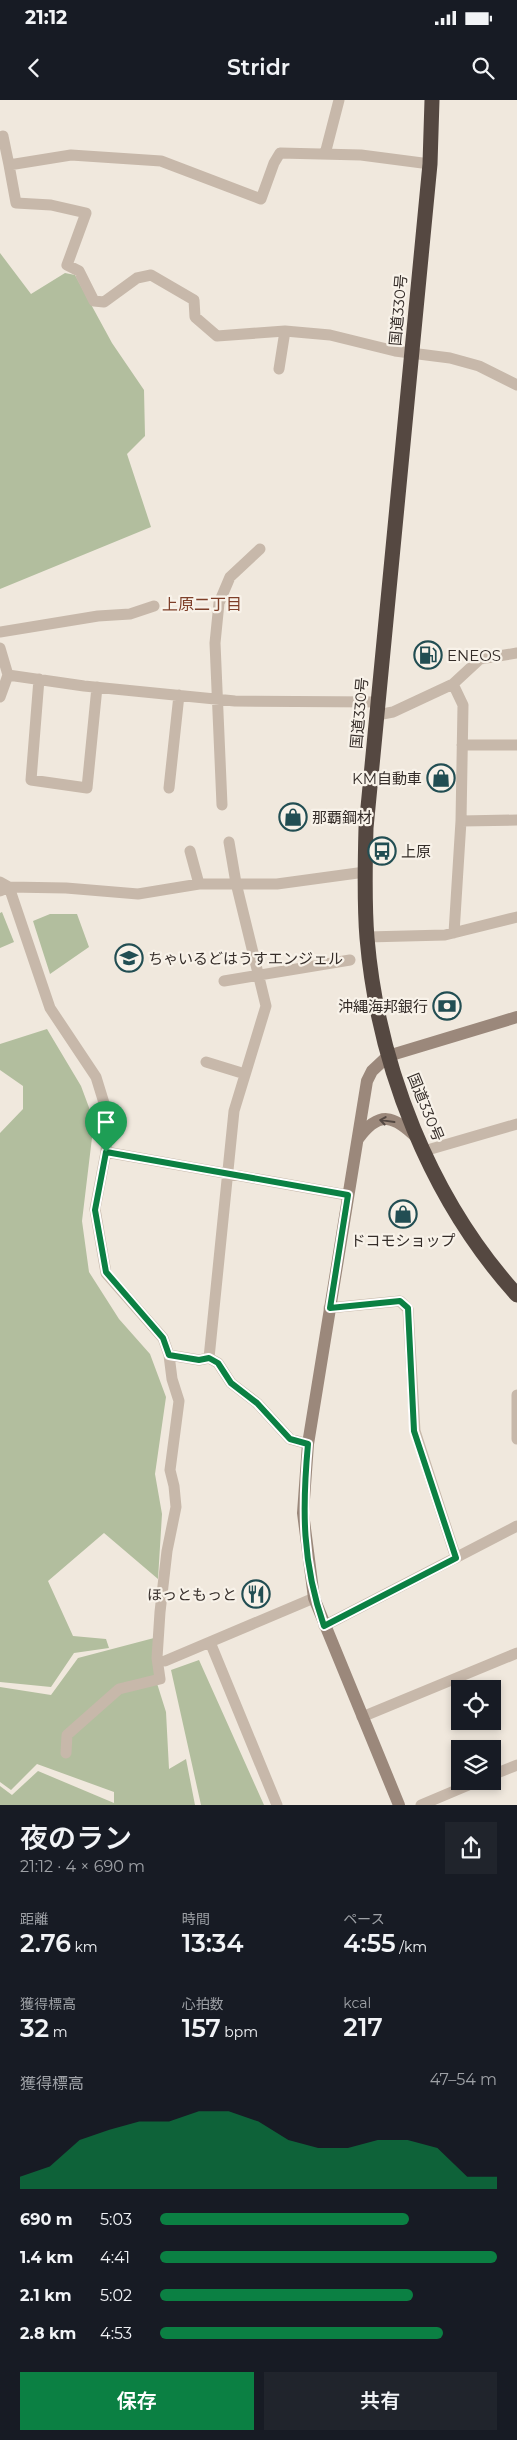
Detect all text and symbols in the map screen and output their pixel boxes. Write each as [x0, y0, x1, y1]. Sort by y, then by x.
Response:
text: 21:12 [25, 6, 67, 29]
icon: back [20, 54, 48, 82]
text: Stridr [227, 54, 290, 81]
icon: search [469, 54, 497, 82]
street label: 国道330号 [385, 273, 411, 347]
district label: 上原二丁目 [162, 595, 242, 614]
fuel station icon: ENEOS [413, 640, 443, 670]
place label: ENEOS [447, 646, 501, 665]
street label: 国道330号 [346, 676, 372, 750]
shop icon: KM自動車 [426, 763, 456, 793]
place label: KM自動車 [352, 769, 422, 788]
shop icon: 那覇鋼材 [278, 802, 308, 832]
place label: 那覇鋼材 [312, 808, 372, 827]
bus stop icon: 上原 [367, 836, 397, 866]
place label: 上原 [401, 842, 431, 861]
school or university icon: ちゃいるどはうすエンジェル [114, 943, 144, 973]
place label: ちゃいるどはうすエンジェル [148, 949, 343, 968]
bank icon: 沖縄海邦銀行 [432, 991, 462, 1021]
place label: 沖縄海邦銀行 [338, 997, 428, 1016]
street label: 国道330号 [404, 1070, 448, 1144]
pin [85, 1101, 127, 1152]
icon: arrive [92, 1108, 120, 1136]
one-way arrow [380, 1115, 396, 1125]
shop icon: ドコモショップ [388, 1199, 418, 1229]
place label: ドコモショップ [350, 1231, 456, 1250]
restaurant icon: ほっともっと [241, 1579, 271, 1609]
place label: ほっともっと [147, 1585, 237, 1604]
map controls [451, 1680, 501, 1790]
button: locate [451, 1680, 501, 1730]
button: layers [451, 1740, 501, 1790]
text: 夜のラン [20, 1821, 132, 1855]
button: share [445, 1822, 497, 1874]
text: 21:12 · 4 × 690 m [20, 1857, 145, 1876]
text: 距離 [20, 1910, 48, 1928]
text: 時間 [182, 1910, 210, 1928]
text: ペース [343, 1910, 385, 1928]
text: 2.76 [20, 1928, 71, 1958]
text: 13:34 [182, 1928, 243, 1958]
text: 4:55 [343, 1928, 396, 1958]
text: km [71, 1938, 98, 1956]
text: /km [396, 1938, 427, 1956]
text: kcal [343, 1994, 371, 2012]
text: 獲得標高 [20, 1995, 76, 2013]
text: 心拍数 [182, 1995, 224, 2013]
text: 217 [343, 2012, 383, 2042]
text: 32 [20, 2013, 49, 2043]
text: 157 [182, 2013, 221, 2043]
text: m [49, 2023, 68, 2041]
text: bpm [221, 2023, 258, 2041]
text: 47–54 m [430, 2070, 497, 2089]
text: 獲得標高 [20, 2074, 84, 2093]
text: 690 m [20, 2210, 73, 2229]
text: 5:03 [100, 2210, 132, 2229]
text: 1.4 km [20, 2248, 73, 2267]
text: 4:41 [100, 2248, 130, 2267]
text: 2.1 km [20, 2286, 72, 2305]
text: 5:02 [100, 2286, 132, 2305]
text: 2.8 km [20, 2324, 76, 2343]
text: 4:53 [100, 2324, 132, 2343]
button: 保存 [20, 2372, 254, 2430]
button: 共有 [264, 2372, 497, 2430]

